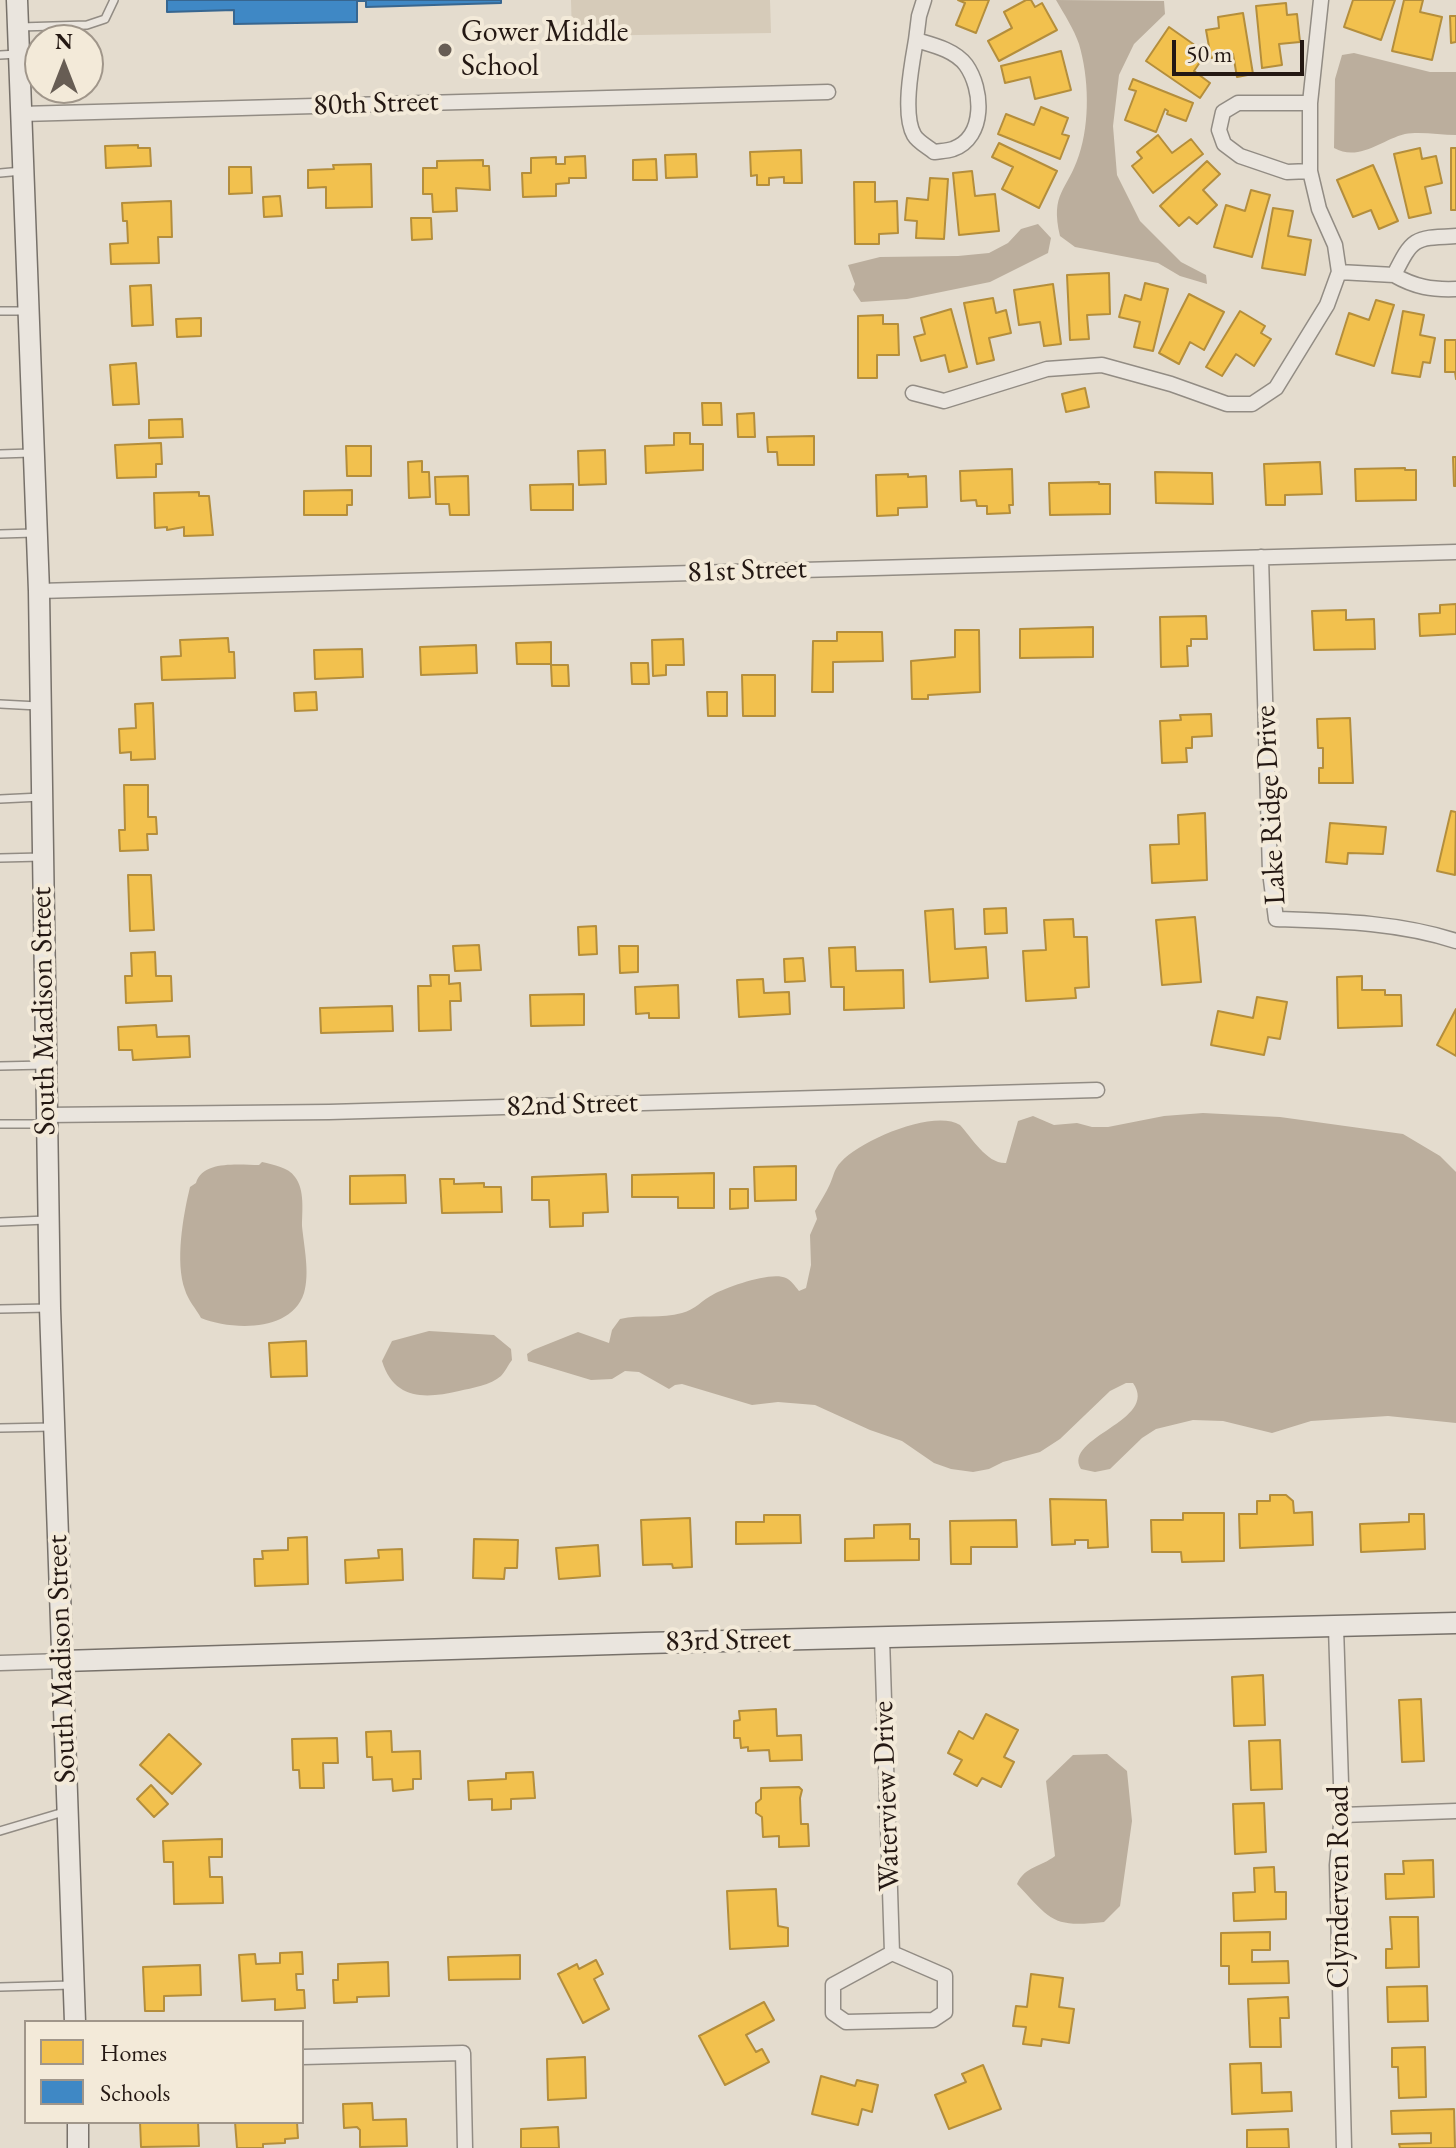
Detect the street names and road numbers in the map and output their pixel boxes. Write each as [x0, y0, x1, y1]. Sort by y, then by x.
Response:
street label: 80th Street [313, 84, 439, 124]
street label: 81st Street [686, 551, 808, 591]
street label: Lake Ridge Drive [1248, 704, 1294, 906]
street label: South Madison Street [24, 886, 64, 1136]
street label: 82nd Street [506, 1085, 638, 1125]
street label: South Madison Street [40, 1534, 84, 1784]
street label: 83rd Street [665, 1622, 791, 1660]
street label: Waterview Drive [866, 1700, 908, 1892]
street label: Clynderven Road [1322, 1785, 1358, 1989]

